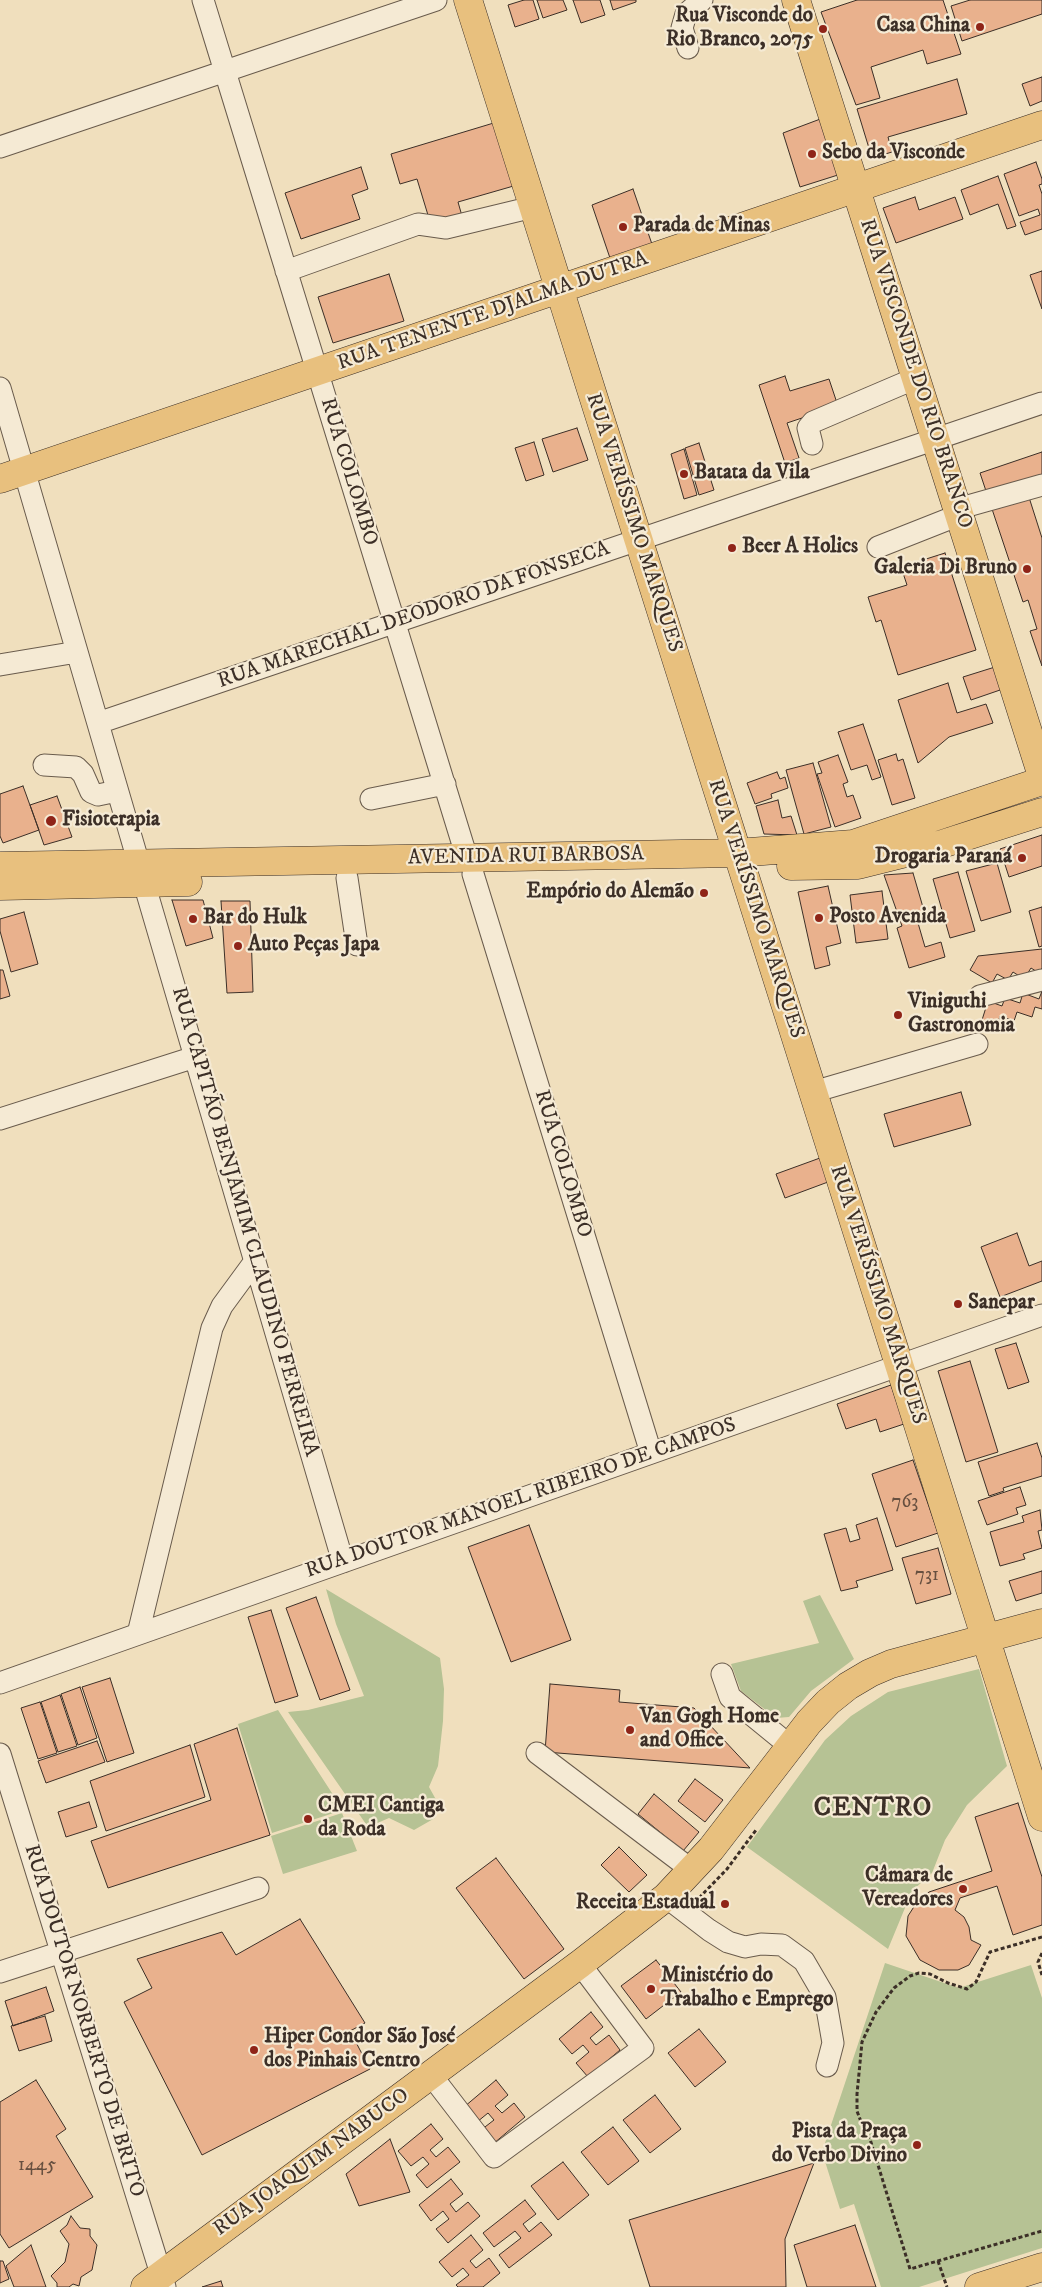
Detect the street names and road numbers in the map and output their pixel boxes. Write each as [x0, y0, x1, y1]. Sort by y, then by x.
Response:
street label: RUA VISCONDE DO RIO BRANCO [853, 216, 977, 532]
street label: RUA TENENTE DJALMA DUTRA [334, 247, 652, 377]
street label: RUA VERÍSSIMO MARQUES [579, 390, 687, 656]
street label: RUA COLOMBO [314, 395, 382, 549]
street label: RUA MARECHAL DEODORO DA FONSECA [215, 537, 613, 695]
street label: RUA VERÍSSIMO MARQUES [701, 776, 809, 1042]
street label: AVENIDA RUI BARBOSA [408, 842, 644, 872]
street label: RUA CAPITÃO BENJAMIM CLAUDINO FERREIRA [165, 984, 323, 1460]
street label: RUA COLOMBO [528, 1087, 596, 1241]
street label: RUA VERÍSSIMO MARQUES [823, 1162, 931, 1428]
street label: RUA DOUTOR MANOEL RIBEIRO DE CAMPOS [302, 1413, 740, 1585]
street label: RUA DOUTOR NORBERTO DE BRITO [17, 1842, 149, 2200]
street label: RUA JOAQUIM NABUCO [209, 2084, 415, 2242]

